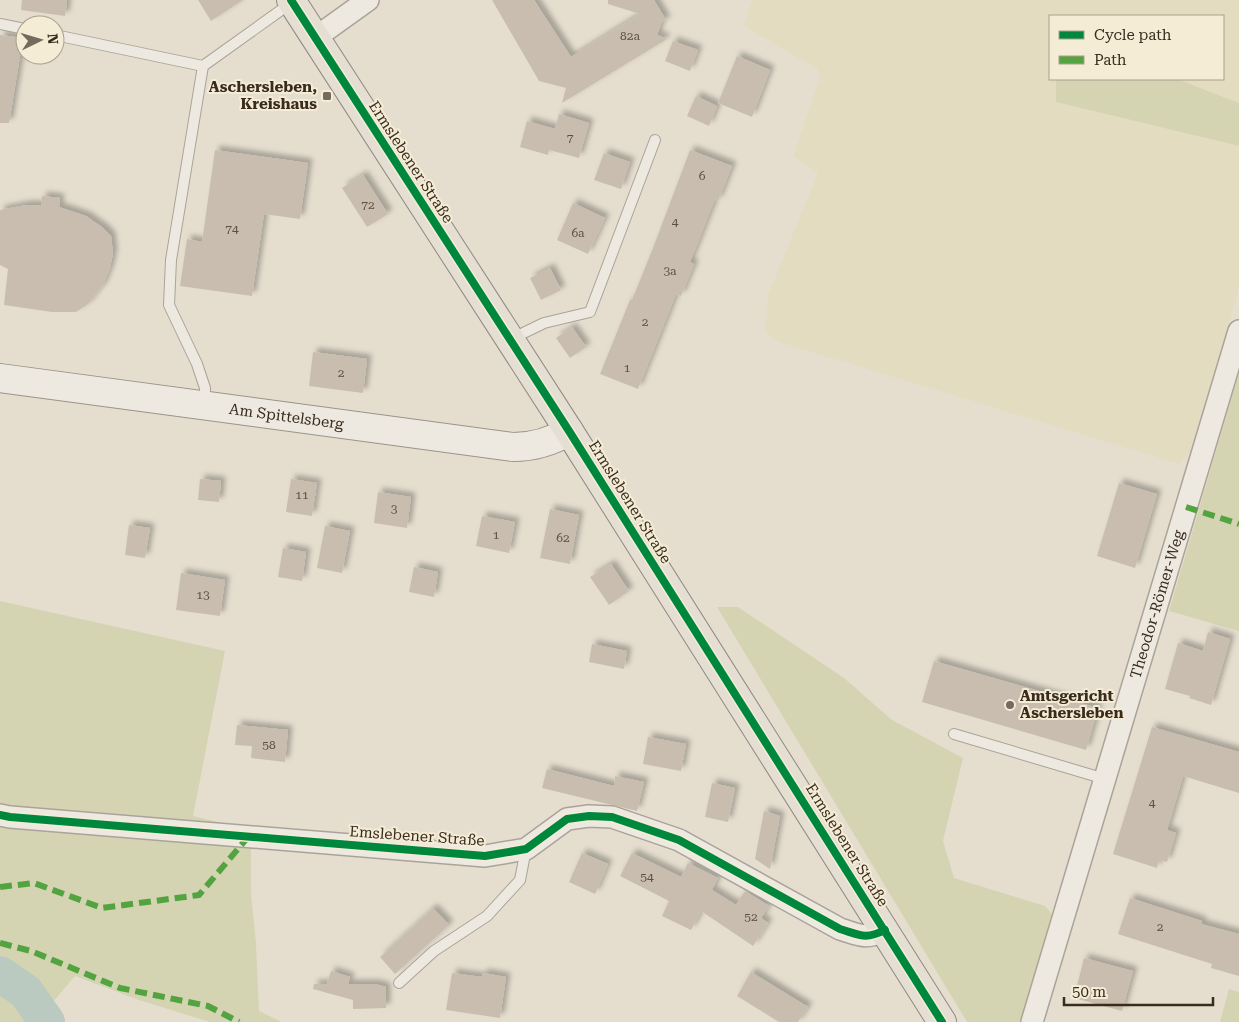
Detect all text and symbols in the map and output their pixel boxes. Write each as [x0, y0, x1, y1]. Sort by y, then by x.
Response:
north arrow [15, 15, 65, 65]
legend [1049, 15, 1224, 80]
text: Cycle path [1094, 26, 1172, 44]
house number: 82a [620, 29, 640, 43]
text: N [45, 33, 61, 45]
text: Path [1094, 51, 1127, 69]
place label: Aschersleben, Kreishaus [209, 78, 317, 113]
marker: Aschersleben, Kreishaus [321, 90, 333, 102]
street label: Ermslebener Straße [365, 98, 457, 226]
house number: 7 [567, 131, 574, 145]
house number: 6 [699, 169, 706, 183]
house number: 72 [361, 198, 375, 212]
house number: 4 [672, 215, 679, 229]
house number: 74 [225, 222, 239, 236]
house number: 6a [571, 226, 585, 240]
house number: 3a [663, 264, 677, 278]
house number: 2 [642, 315, 649, 329]
house number: 1 [624, 361, 631, 375]
house number: 2 [338, 366, 345, 380]
street label: Am Spittelsberg [228, 400, 345, 433]
street label: Ermslebener Straße [585, 437, 675, 567]
house number: 11 [295, 488, 309, 502]
house number: 3 [391, 502, 398, 516]
street label: Theodor-Römer-Weg [1126, 527, 1188, 681]
house number: 1 [493, 528, 500, 542]
house number: 62 [556, 531, 570, 545]
house number: 13 [196, 588, 210, 602]
place label: Amtsgericht Aschersleben [1020, 687, 1123, 722]
marker: Amtsgericht Aschersleben [1004, 699, 1016, 711]
house number: 58 [262, 738, 276, 752]
street label: Ermslebener Straße [802, 780, 892, 910]
house number: 4 [1149, 796, 1156, 810]
street label: Emslebener Straße [349, 822, 485, 850]
house number: 54 [640, 870, 654, 884]
house number: 52 [744, 910, 758, 924]
house number: 2 [1157, 920, 1164, 934]
scale bar [1064, 974, 1213, 1006]
text: 50 m [1072, 983, 1107, 1001]

